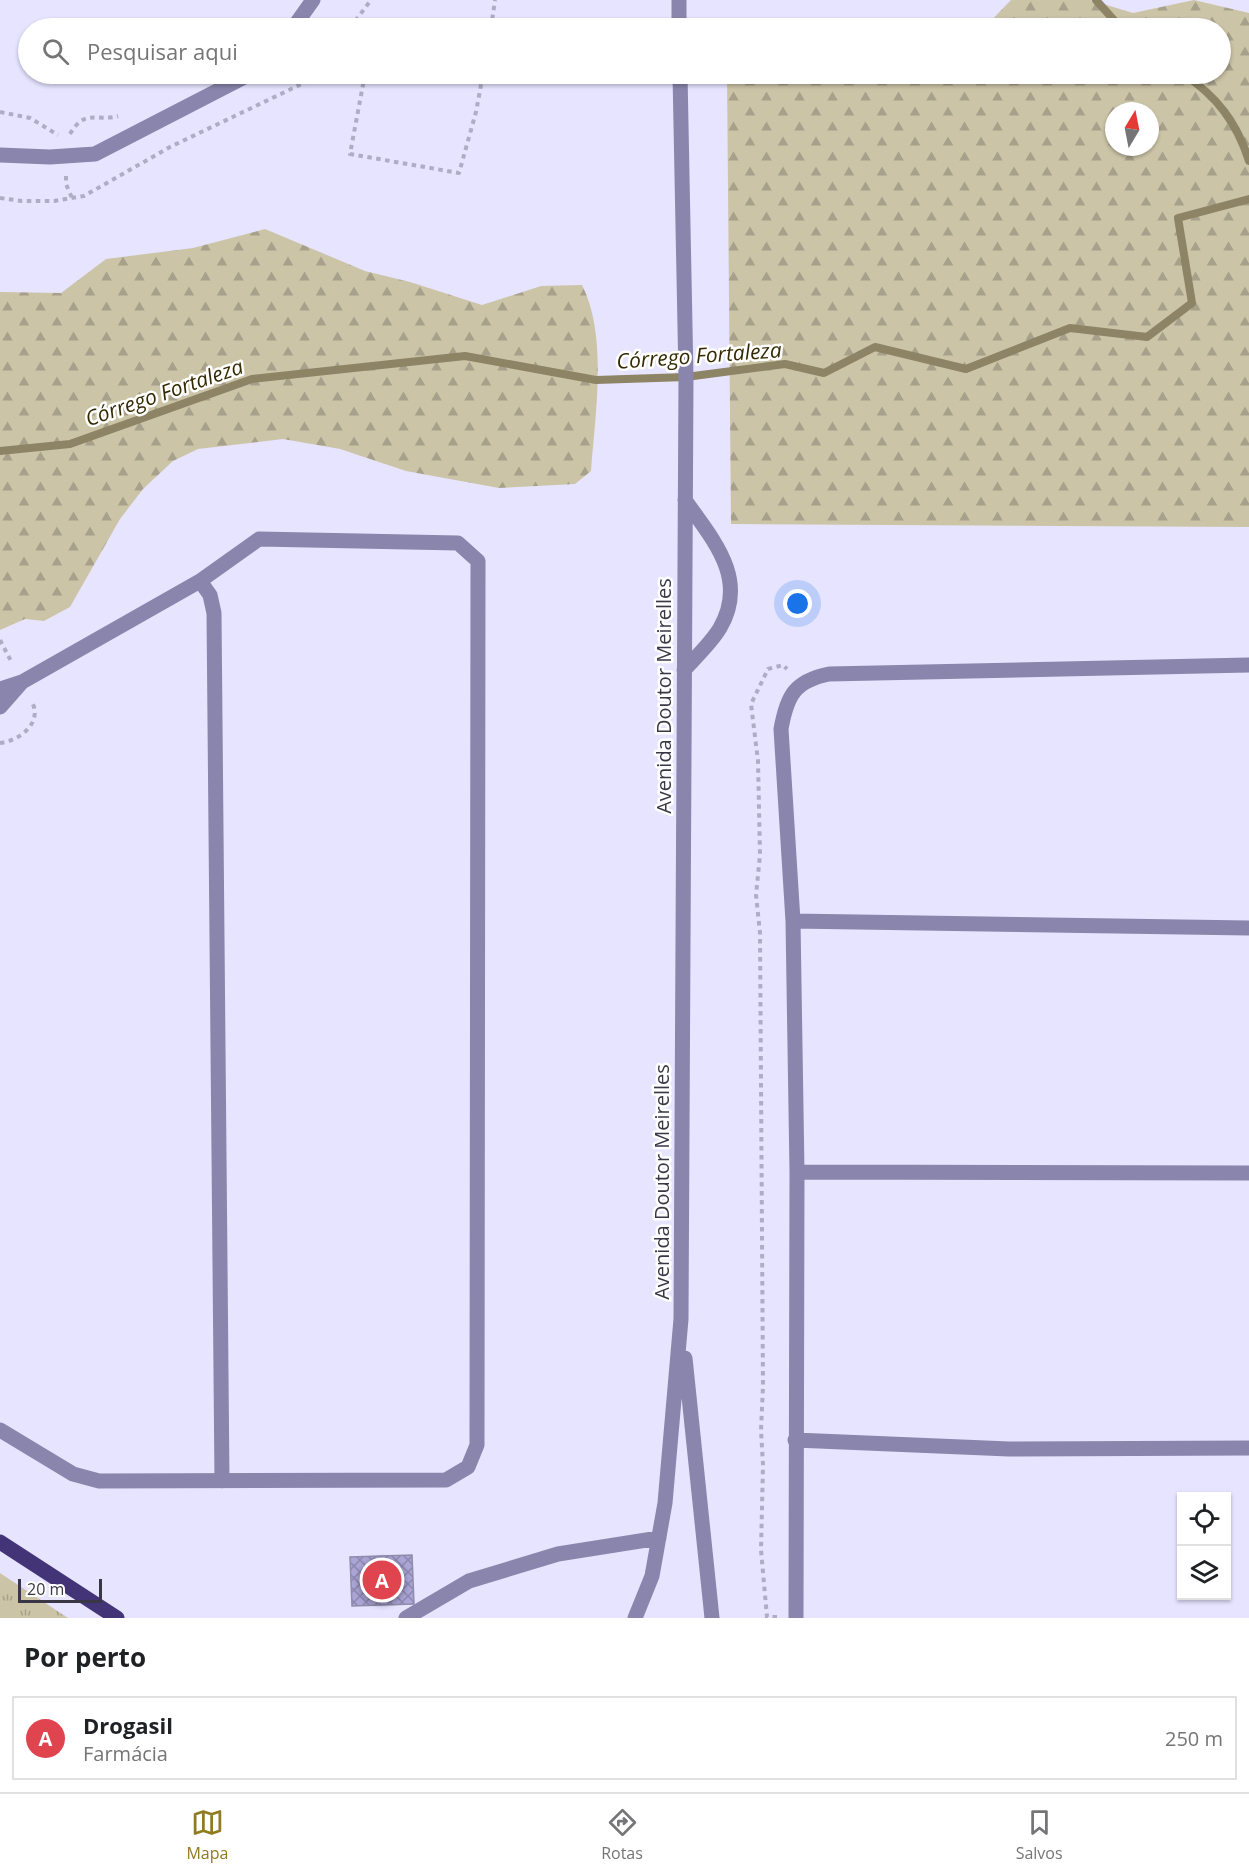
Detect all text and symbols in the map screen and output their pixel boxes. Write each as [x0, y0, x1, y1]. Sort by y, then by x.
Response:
search box [18, 18, 1231, 84]
icon: search [39, 35, 72, 68]
text: Pesquisar aqui [87, 36, 238, 66]
north arrow [1105, 102, 1159, 156]
water label: Córrego Fortaleza [616, 335, 783, 375]
water label: Córrego Fortaleza [81, 352, 247, 432]
street label: Avenida Doutor Meirelles [650, 578, 677, 814]
your location [783, 589, 812, 618]
street label: Avenida Doutor Meirelles [648, 1064, 675, 1300]
map controls [1177, 1492, 1231, 1600]
button: locate [1177, 1492, 1231, 1546]
button: layers [1177, 1546, 1231, 1600]
pin: A [362, 1558, 401, 1602]
scale bar [18, 1576, 102, 1604]
text: 20 m [27, 1578, 64, 1600]
text: Por perto [24, 1639, 146, 1675]
text: Drogasil [83, 1710, 173, 1740]
text: A [39, 1725, 52, 1752]
text: 250 m [1165, 1725, 1223, 1752]
text: Farmácia [83, 1740, 168, 1767]
tab: Mapa [186, 1806, 228, 1864]
tab: Rotas [601, 1806, 643, 1864]
tab: Salvos [1016, 1806, 1063, 1864]

